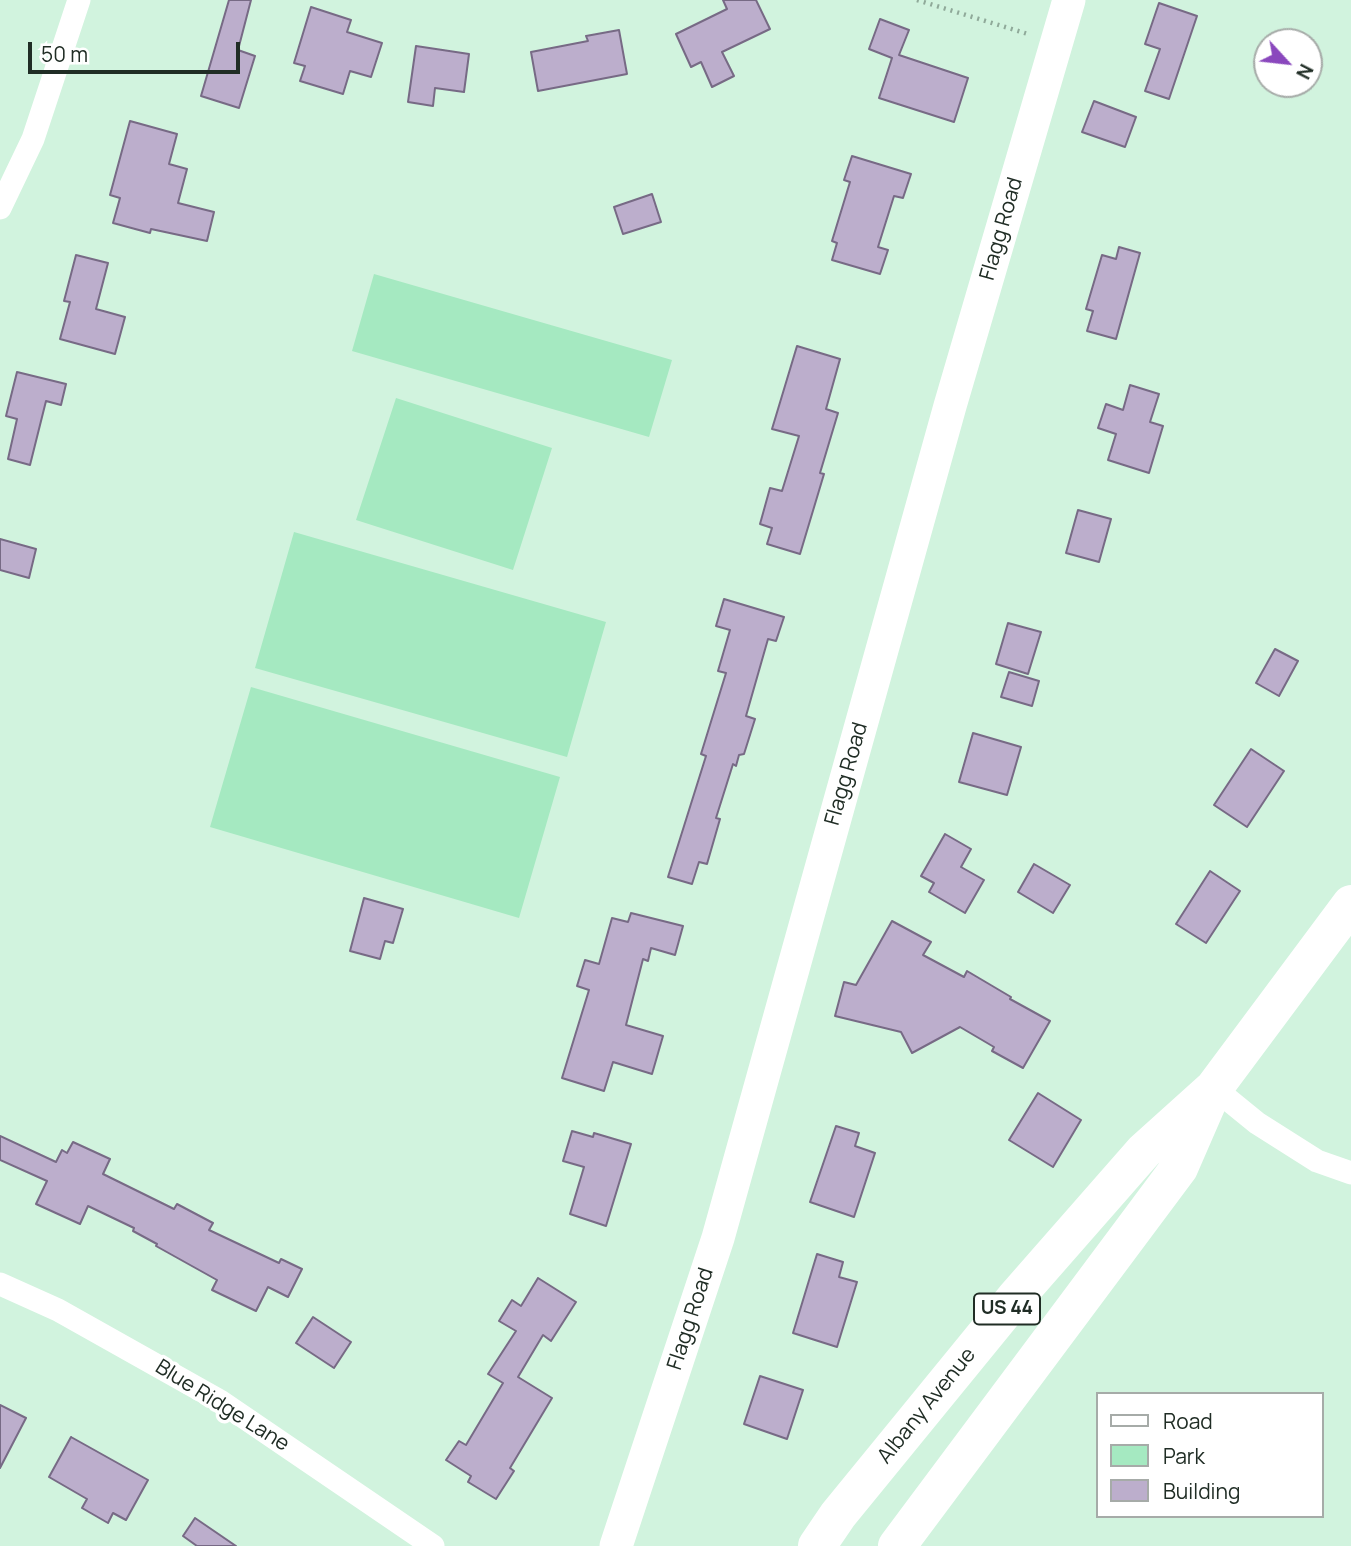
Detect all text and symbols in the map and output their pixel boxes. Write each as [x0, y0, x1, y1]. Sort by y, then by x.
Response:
scale bar [32, 28, 243, 72]
north arrow [1253, 28, 1323, 98]
text: 50 m [41, 40, 88, 68]
text: N [1290, 60, 1320, 84]
street label: Flagg Road [975, 175, 1029, 283]
street label: Flagg Road [820, 720, 874, 828]
street label: Flagg Road [663, 1265, 719, 1373]
road number: US 44 [974, 1294, 1040, 1324]
street label: Albany Avenue [873, 1343, 981, 1469]
street label: Blue Ridge Lane [150, 1355, 294, 1457]
legend [1096, 1392, 1323, 1518]
text: Road [1163, 1407, 1213, 1435]
text: Park [1163, 1442, 1205, 1470]
text: Building [1163, 1477, 1240, 1505]

